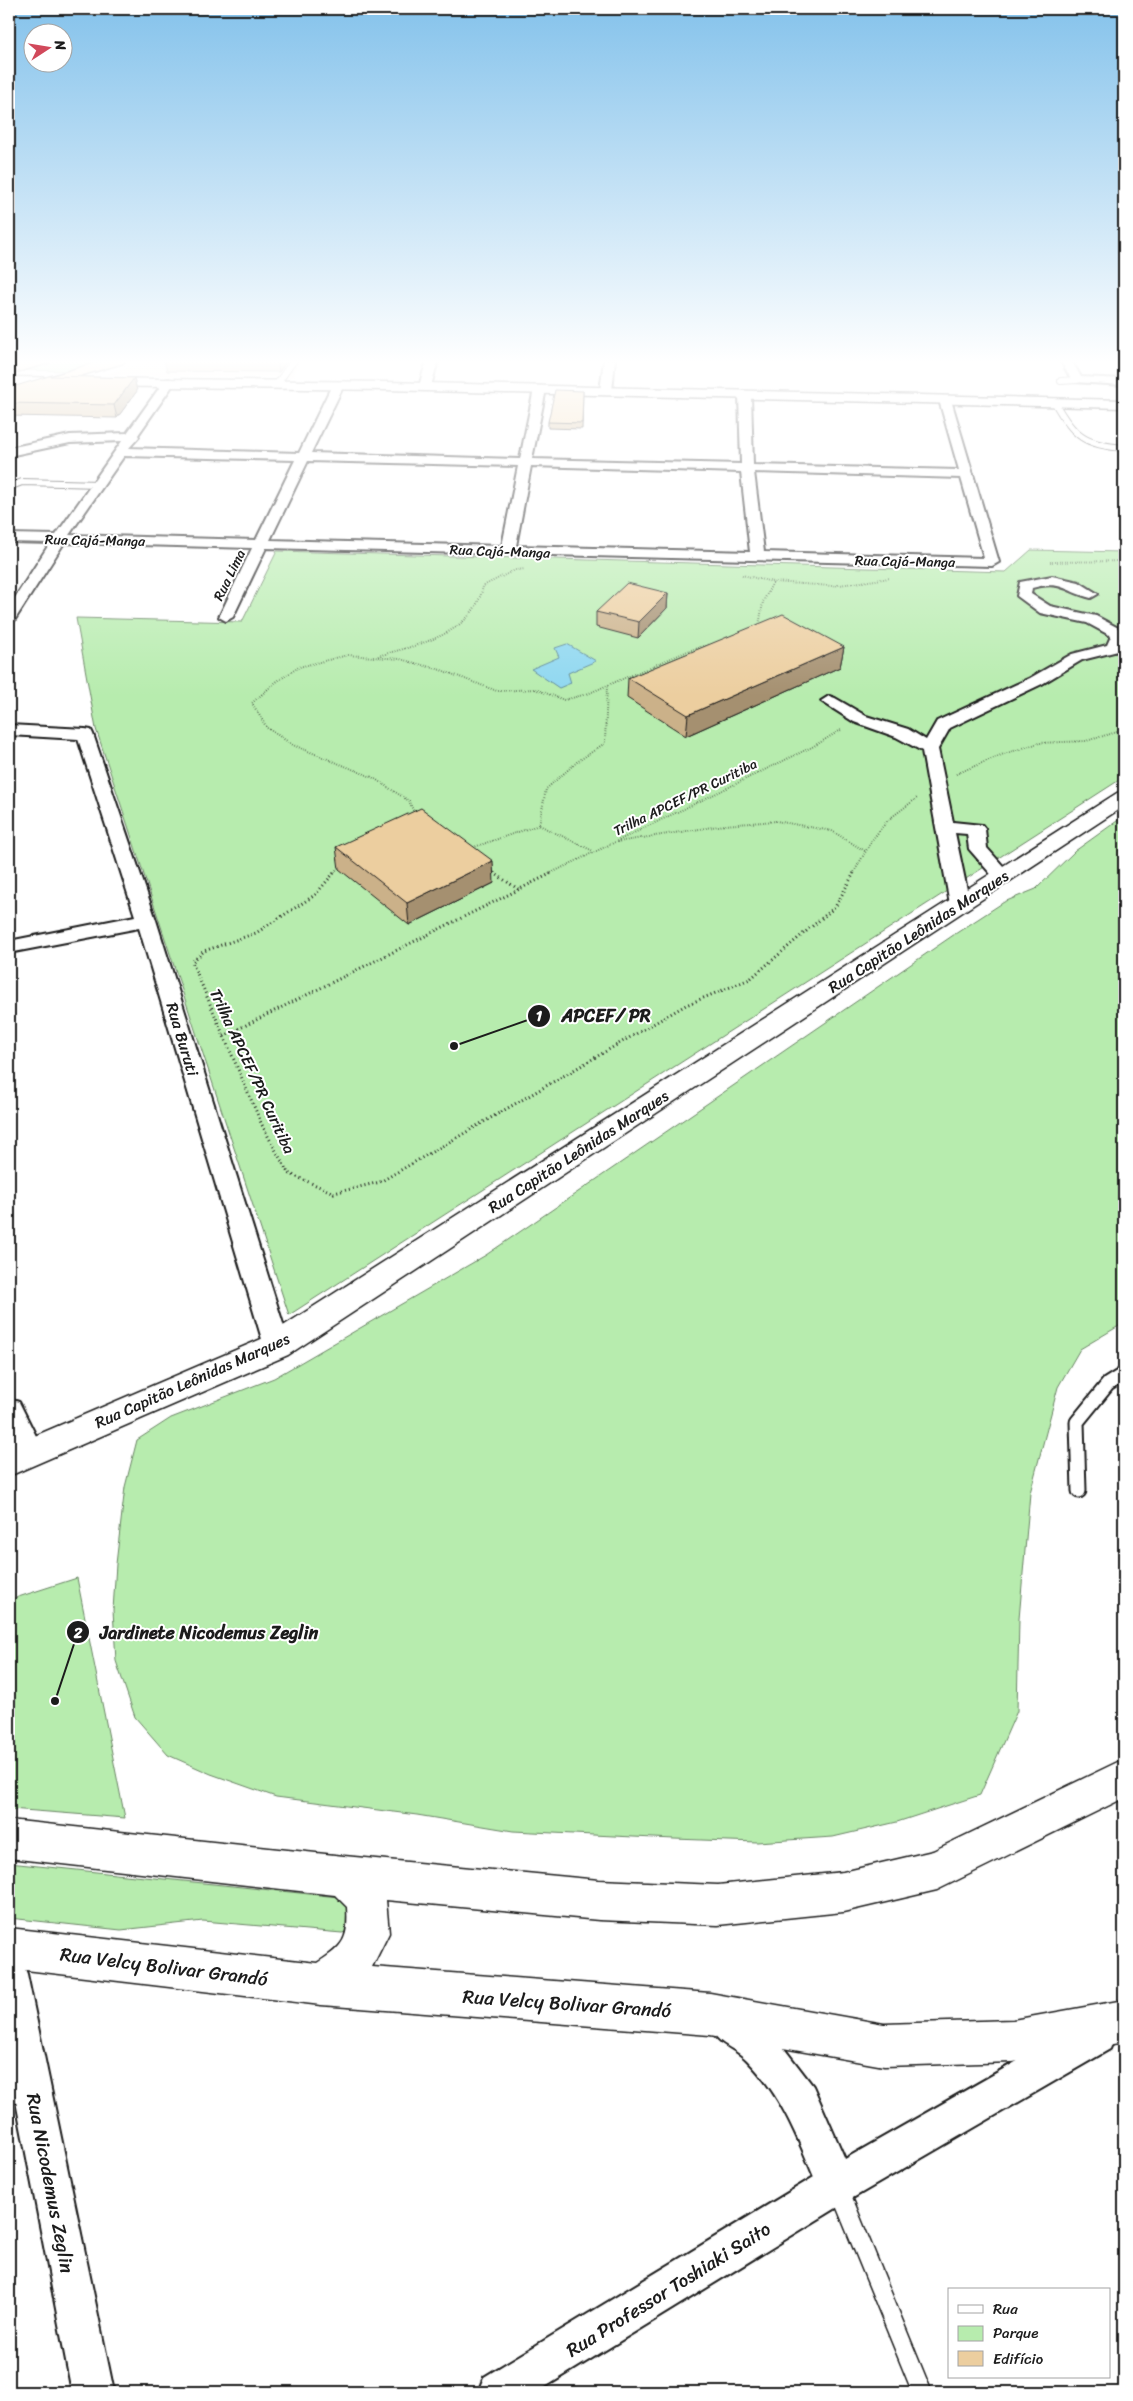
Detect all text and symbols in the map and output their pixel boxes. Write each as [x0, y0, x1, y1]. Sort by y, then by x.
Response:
north arrow [22, 22, 72, 72]
text: N [47, 37, 74, 53]
street label: Rua Cajá-Manga [45, 527, 146, 554]
street label: Rua Cajá-Manga [449, 537, 552, 566]
street label: Rua Lima [206, 545, 253, 605]
street label: Rua Cajá-Manga [855, 548, 956, 575]
street label: Trilha APCEF/PR Curitiba [609, 752, 761, 843]
street label: Rua Capitão Leônidas Marques [822, 862, 1015, 1001]
street label: Trilha APCEF/PR Curitiba [201, 984, 304, 1159]
street label: Rua Buruti [158, 999, 208, 1080]
callout: APCEF/ PR [527, 999, 661, 1032]
text: APCEF/ PR [560, 1000, 651, 1032]
text: 1 [536, 1003, 543, 1029]
street label: Rua Capitão Leônidas Marques [482, 1082, 675, 1221]
street label: Rua Capitão Leônidas Marques [90, 1324, 295, 1437]
callout: Jardinete Nicodemus Zeglin [66, 1616, 328, 1649]
text: Jardinete Nicodemus Zeglin [99, 1617, 318, 1649]
text: 2 [73, 1620, 83, 1646]
street label: Rua Velcy Bolivar Grandó [58, 1937, 270, 1996]
street label: Rua Velcy Bolivar Grandó [462, 1980, 673, 2027]
street label: Rua Nicodemus Zeglin [17, 2090, 84, 2276]
street label: Rua Professor Toshiaki Saito [559, 2213, 777, 2366]
legend [948, 2288, 1110, 2378]
text: Rua [993, 2296, 1018, 2322]
text: Parque [993, 2320, 1038, 2346]
text: Edifício [993, 2346, 1044, 2372]

